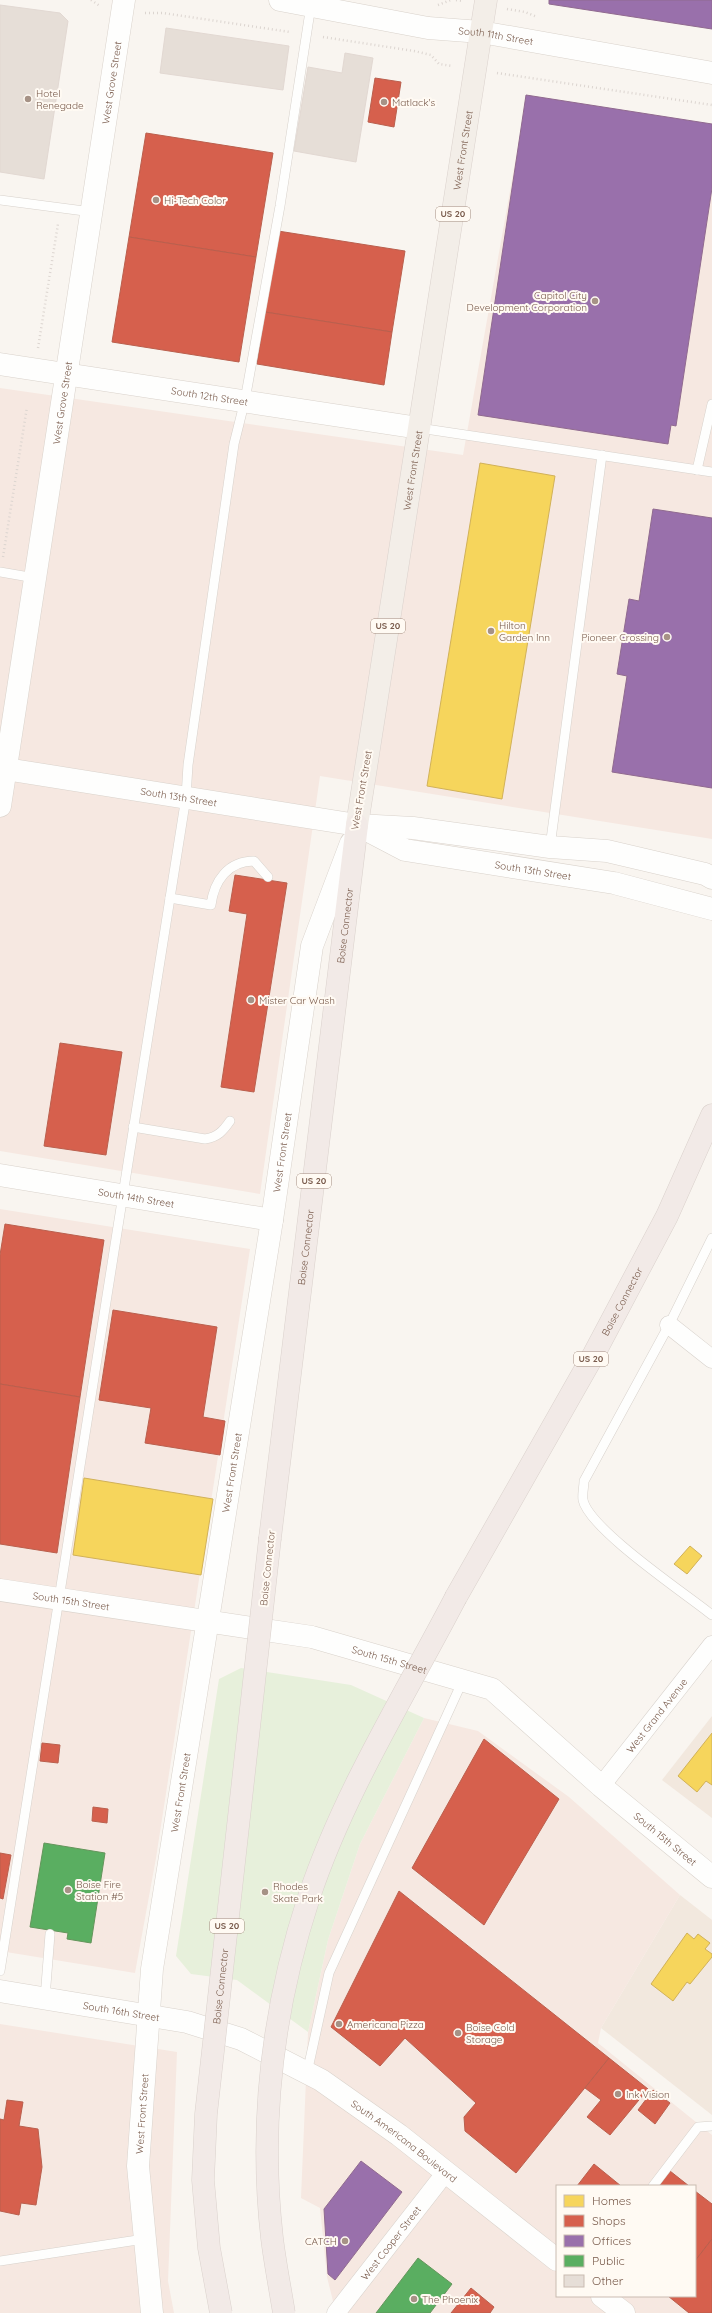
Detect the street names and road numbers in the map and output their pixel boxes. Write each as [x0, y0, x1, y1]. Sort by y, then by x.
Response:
street label: South 11th Street [458, 24, 535, 48]
street label: West Grove Street [99, 40, 125, 125]
street label: West Front Street [450, 109, 476, 191]
road number: US 20 [436, 207, 470, 221]
street label: West Grove Street [50, 360, 75, 445]
street label: South 12th Street [170, 384, 249, 409]
street label: West Front Street [400, 429, 426, 511]
road number: US 20 [371, 619, 405, 633]
street label: West Front Street [348, 749, 375, 831]
street label: South 13th Street [139, 785, 218, 810]
street label: South 13th Street [494, 858, 573, 883]
street label: Boise Connector [334, 887, 356, 964]
street label: West Front Street [270, 1111, 295, 1193]
road number: US 20 [297, 1174, 331, 1188]
street label: South 14th Street [97, 1185, 176, 1211]
street label: Boise Connector [295, 1209, 317, 1286]
street label: Boise Connector [599, 1265, 646, 1338]
road number: US 20 [574, 1352, 608, 1366]
street label: West Front Street [219, 1431, 245, 1513]
street label: Boise Connector [257, 1529, 278, 1607]
street label: South 15th Street [32, 1589, 111, 1614]
street label: South 15th Street [350, 1643, 429, 1677]
street label: West Grand Avenue [624, 1675, 691, 1756]
street label: West Front Street [168, 1751, 194, 1833]
street label: South 15th Street [631, 1810, 700, 1869]
road number: US 20 [210, 1919, 244, 1933]
street label: Boise Connector [210, 1948, 231, 2025]
street label: South 16th Street [82, 1999, 161, 2024]
street label: West Front Street [133, 2073, 152, 2154]
street label: South Americana Boulevard [348, 2097, 459, 2185]
street label: West Cooper Street [358, 2203, 424, 2283]

